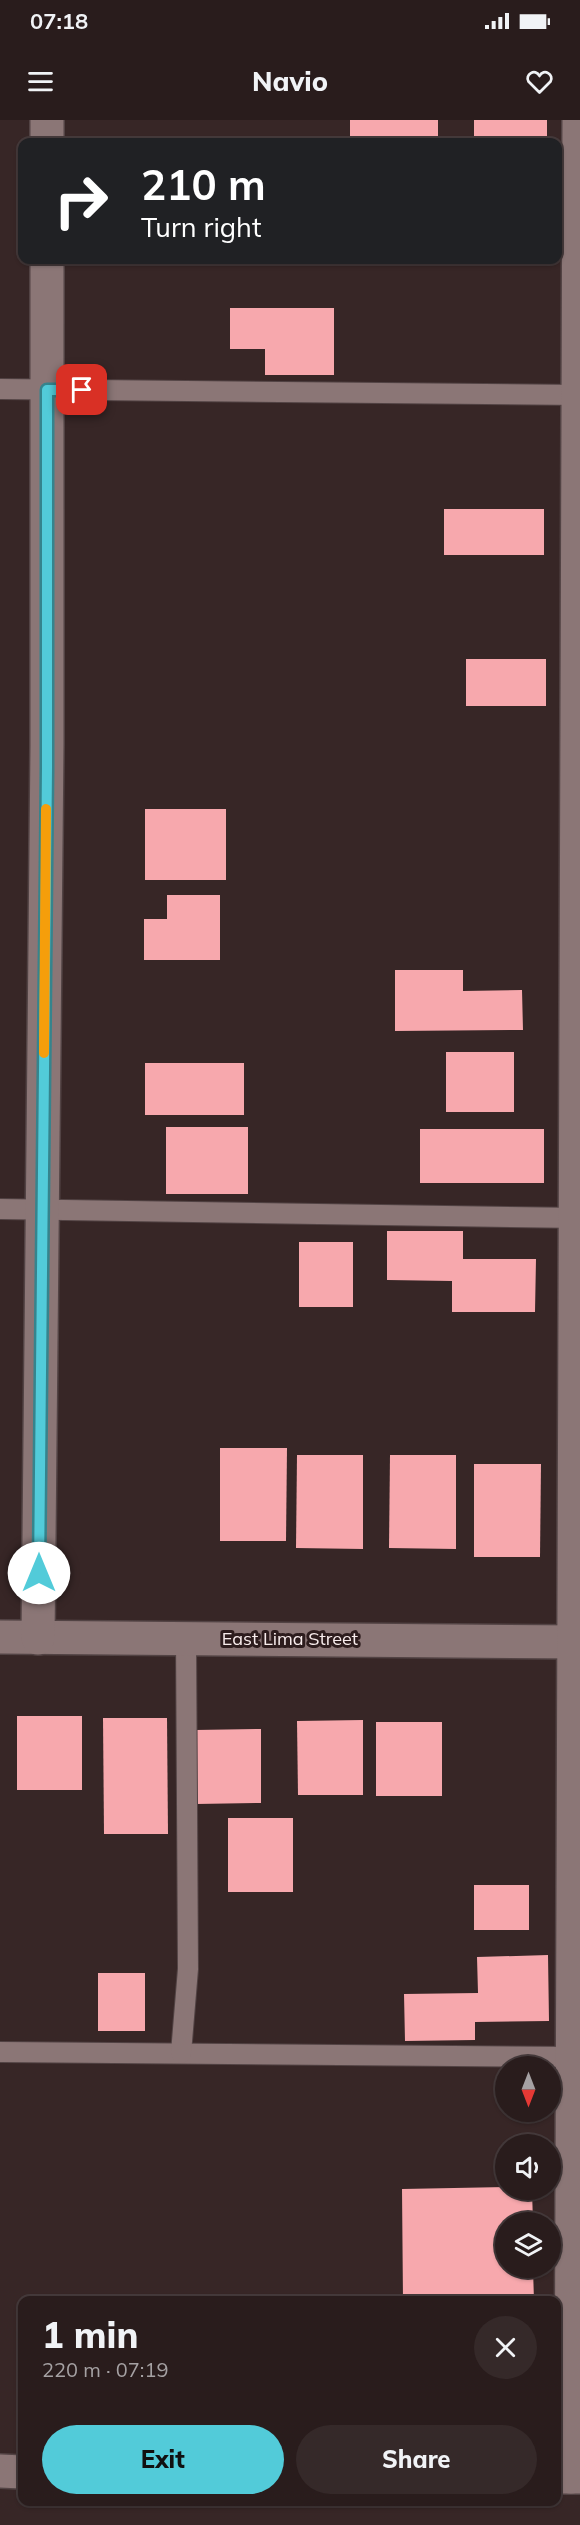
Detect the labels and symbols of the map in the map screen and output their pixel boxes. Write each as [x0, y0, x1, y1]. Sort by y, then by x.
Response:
pin [56, 364, 107, 415]
position arrow [7, 1541, 71, 1605]
street label: East Lima Street [222, 1627, 358, 1650]
north arrow [495, 2056, 561, 2122]

